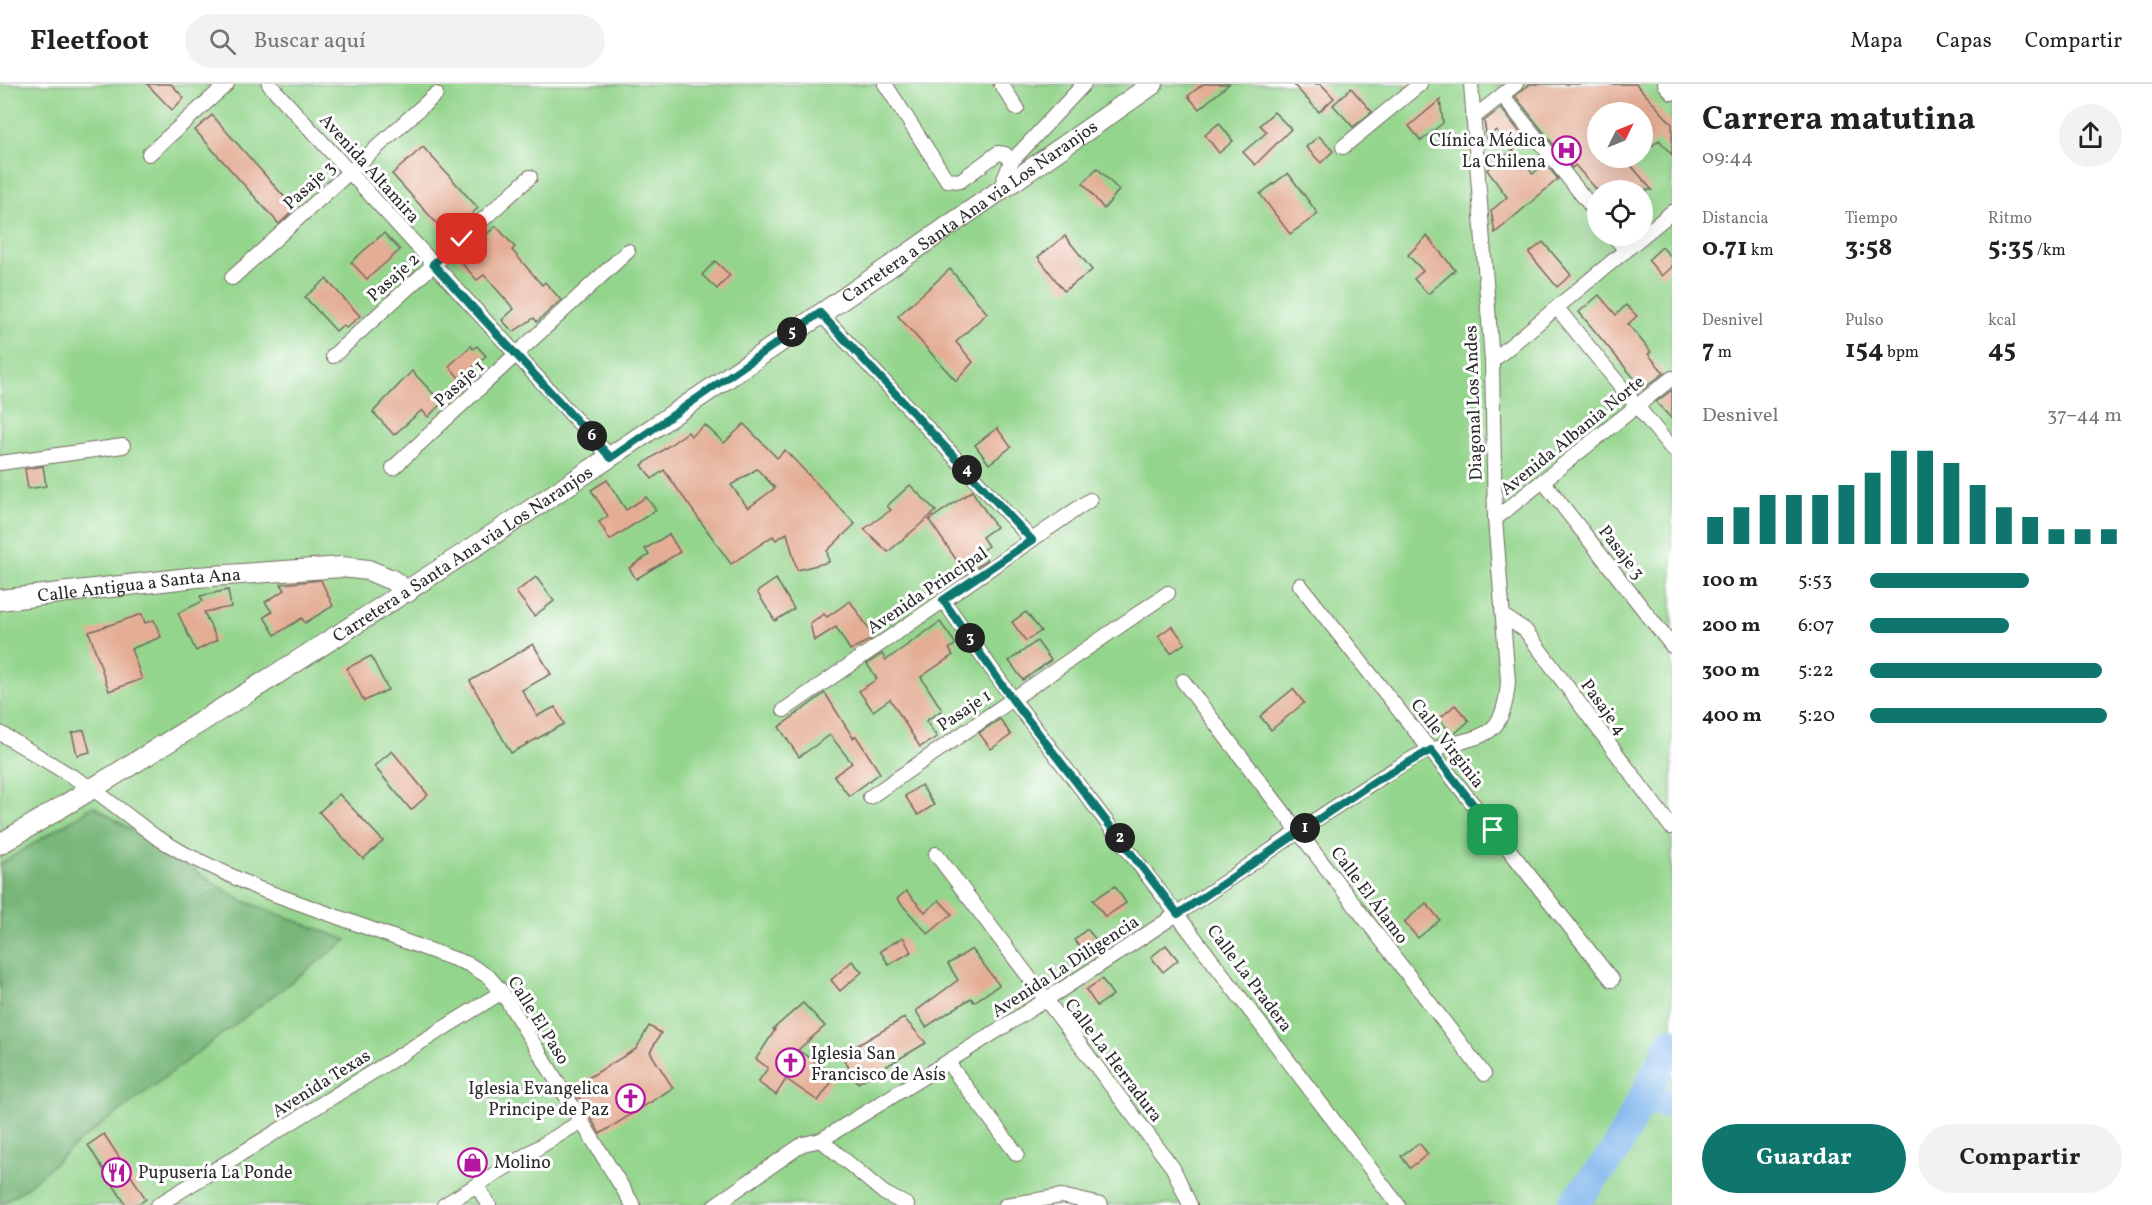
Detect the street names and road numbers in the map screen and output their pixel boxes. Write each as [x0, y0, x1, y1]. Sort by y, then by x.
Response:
street label: Avenida Altamira [313, 109, 425, 229]
street label: Carretera a Santa Ana via Los Naranjos [837, 115, 1103, 310]
street label: Pasaje 3 [278, 156, 342, 216]
street label: Pasaje 2 [362, 248, 426, 308]
street label: Diagonal Los Andes [1459, 325, 1490, 481]
street label: Pasaje 1 [429, 355, 491, 414]
street label: Avenida Albania Norte [1495, 370, 1650, 502]
street label: Carretera a Santa Ana via Los Naranjos [328, 461, 598, 649]
street label: Pasaje 3 [1592, 521, 1650, 585]
street label: Avenida Principal [863, 542, 993, 641]
street label: Calle Antigua a Santa Ana [36, 563, 242, 610]
street label: Pasaje 4 [1574, 675, 1632, 741]
street label: Pasaje 1 [933, 684, 997, 738]
street label: Calle Virginia [1404, 694, 1490, 794]
street label: Calle El Álamo [1324, 842, 1414, 950]
street label: Avenida La Diligencia [987, 910, 1144, 1024]
street label: Calle La Pradera [1200, 920, 1297, 1038]
street label: Calle El Paso [501, 972, 575, 1070]
street label: Calle La Herradura [1058, 994, 1168, 1128]
street label: Avenida Texas [268, 1044, 376, 1124]

